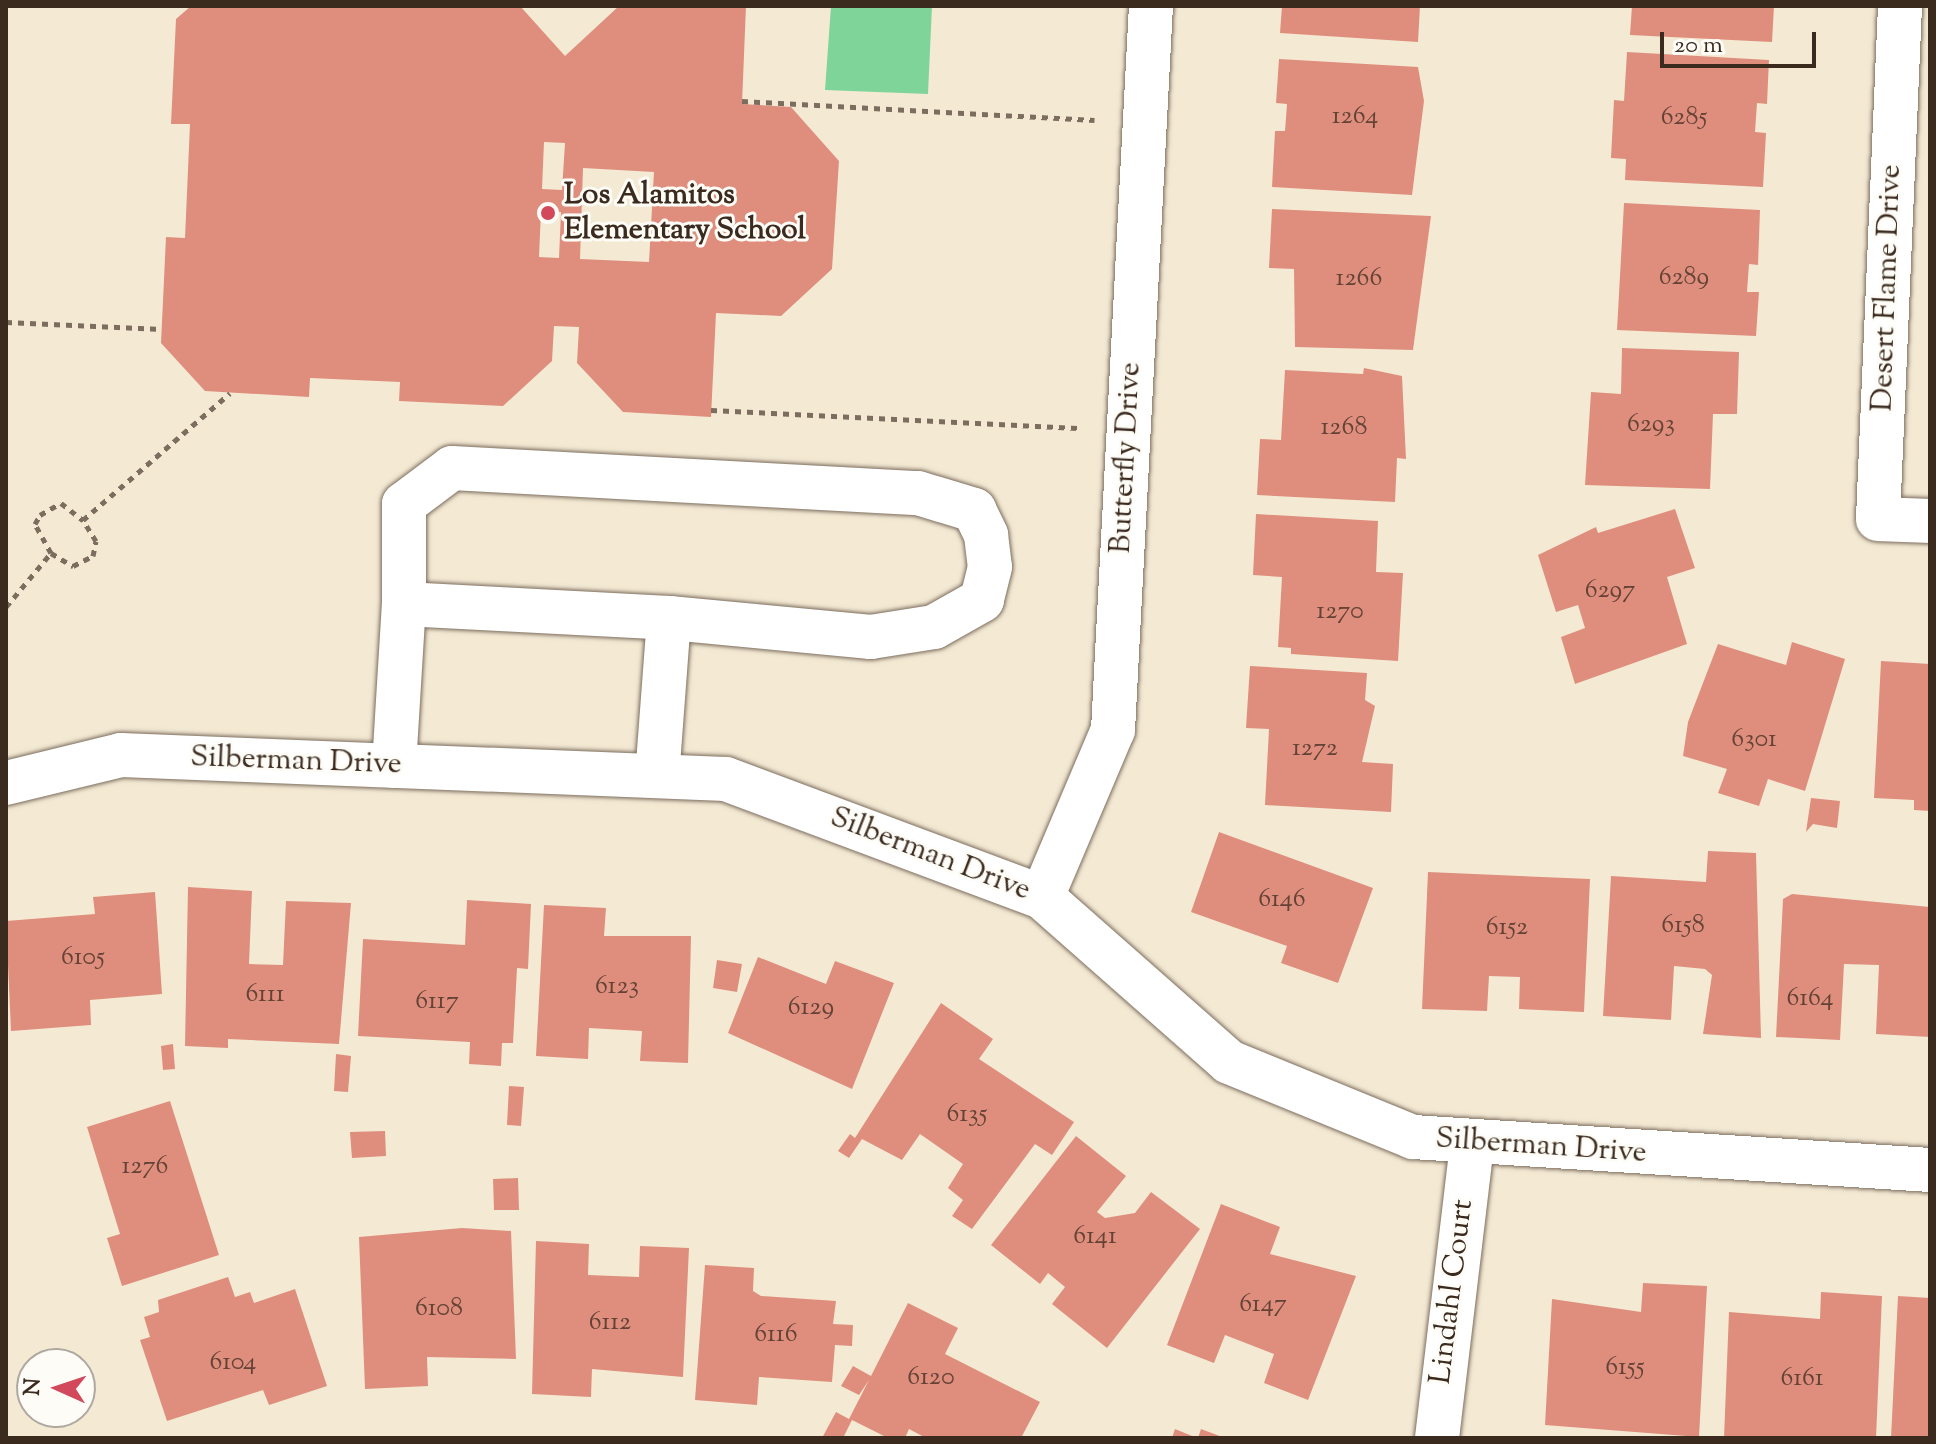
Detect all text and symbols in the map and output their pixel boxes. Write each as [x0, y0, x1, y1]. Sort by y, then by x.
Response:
scale bar [1664, 16, 1820, 66]
text: 20 m [1674, 29, 1723, 63]
house number: 1264 [1332, 101, 1378, 133]
house number: 6285 [1661, 102, 1707, 134]
street label: Desert Flame Drive [1866, 164, 1910, 412]
place label: Los Alamitos Elementary School [564, 178, 806, 248]
marker: Los Alamitos Elementary School [539, 204, 557, 222]
house number: 6289 [1659, 262, 1709, 294]
house number: 1266 [1336, 263, 1382, 295]
street label: Butterfly Drive [1104, 361, 1150, 555]
house number: 6293 [1627, 409, 1675, 441]
house number: 1268 [1321, 412, 1367, 444]
house number: 6297 [1585, 575, 1635, 607]
house number: 1270 [1316, 596, 1364, 628]
house number: 6301 [1731, 724, 1777, 756]
house number: 1272 [1292, 733, 1338, 765]
street label: Silberman Drive [190, 740, 402, 784]
street label: Silberman Drive [825, 800, 1035, 910]
house number: 6146 [1258, 884, 1306, 916]
house number: 6158 [1661, 910, 1705, 942]
house number: 6152 [1486, 912, 1528, 944]
house number: 6105 [61, 942, 105, 974]
house number: 6123 [595, 971, 639, 1003]
house number: 6111 [245, 979, 285, 1011]
house number: 6164 [1786, 983, 1834, 1015]
house number: 6117 [415, 986, 459, 1018]
house number: 6129 [788, 992, 834, 1024]
house number: 6135 [947, 1099, 987, 1131]
street label: Silberman Drive [1434, 1122, 1648, 1172]
house number: 1276 [122, 1151, 168, 1183]
street label: Lindahl Court [1424, 1198, 1482, 1386]
house number: 6141 [1073, 1221, 1117, 1253]
house number: 6147 [1239, 1289, 1287, 1321]
house number: 6108 [415, 1293, 463, 1325]
house number: 6112 [589, 1307, 631, 1339]
house number: 6116 [754, 1319, 798, 1351]
house number: 6104 [210, 1347, 256, 1379]
north arrow [16, 1348, 96, 1428]
house number: 6155 [1605, 1352, 1645, 1384]
house number: 6120 [907, 1362, 955, 1394]
house number: 6161 [1780, 1363, 1824, 1395]
text: N [18, 1377, 50, 1396]

